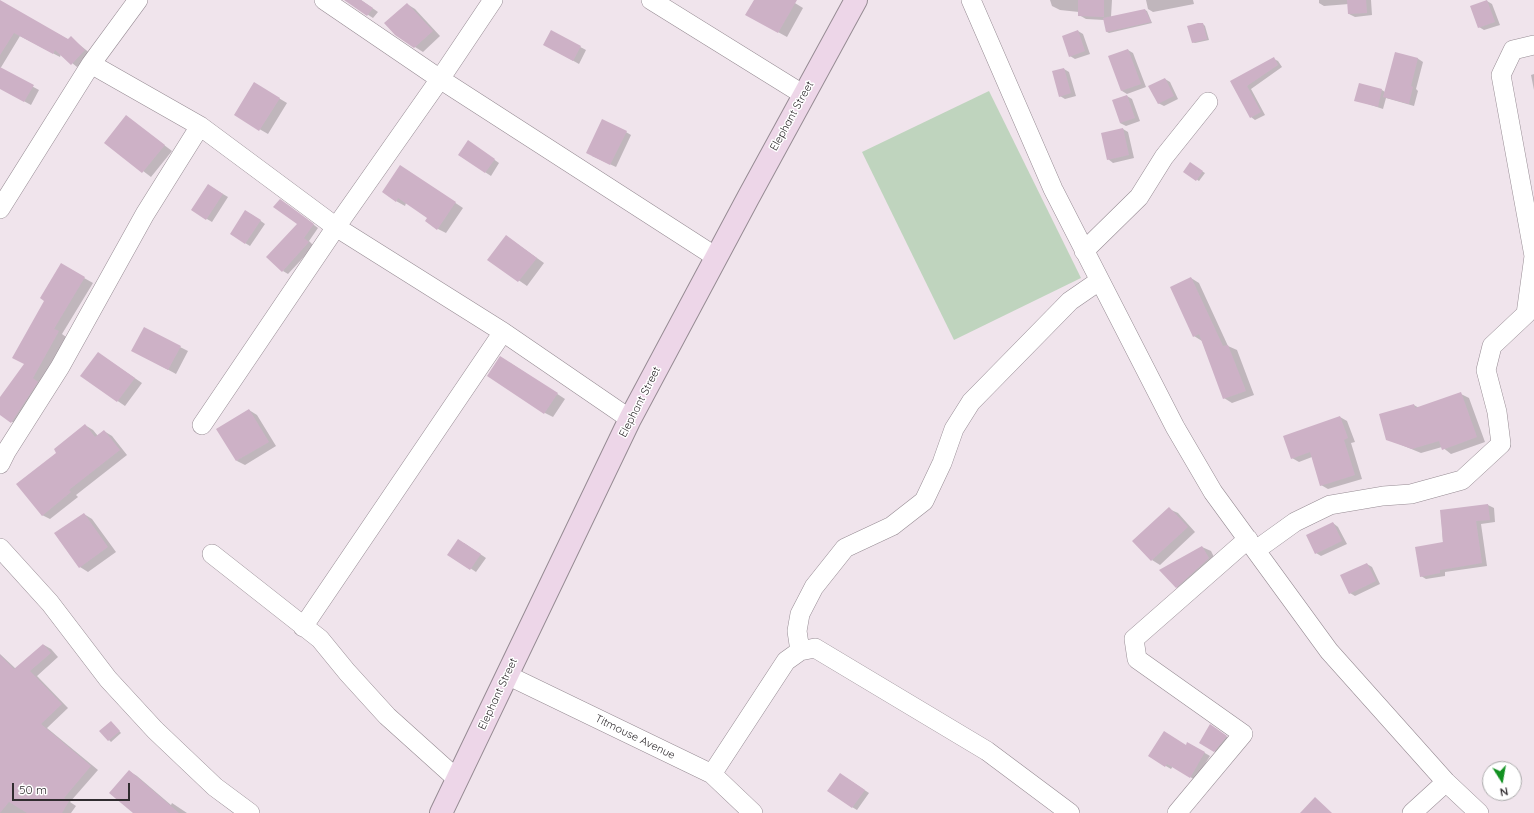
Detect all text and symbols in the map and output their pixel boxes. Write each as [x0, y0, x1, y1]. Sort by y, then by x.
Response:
street label: Elephant Street [767, 79, 817, 153]
street label: Elephant Street [617, 364, 663, 440]
street label: Elephant Street [476, 656, 520, 732]
street label: Titmouse Avenue [593, 712, 677, 762]
north arrow [1482, 761, 1522, 801]
scale bar [14, 775, 132, 801]
text: 50 m [19, 782, 47, 797]
text: N [1499, 784, 1509, 799]

